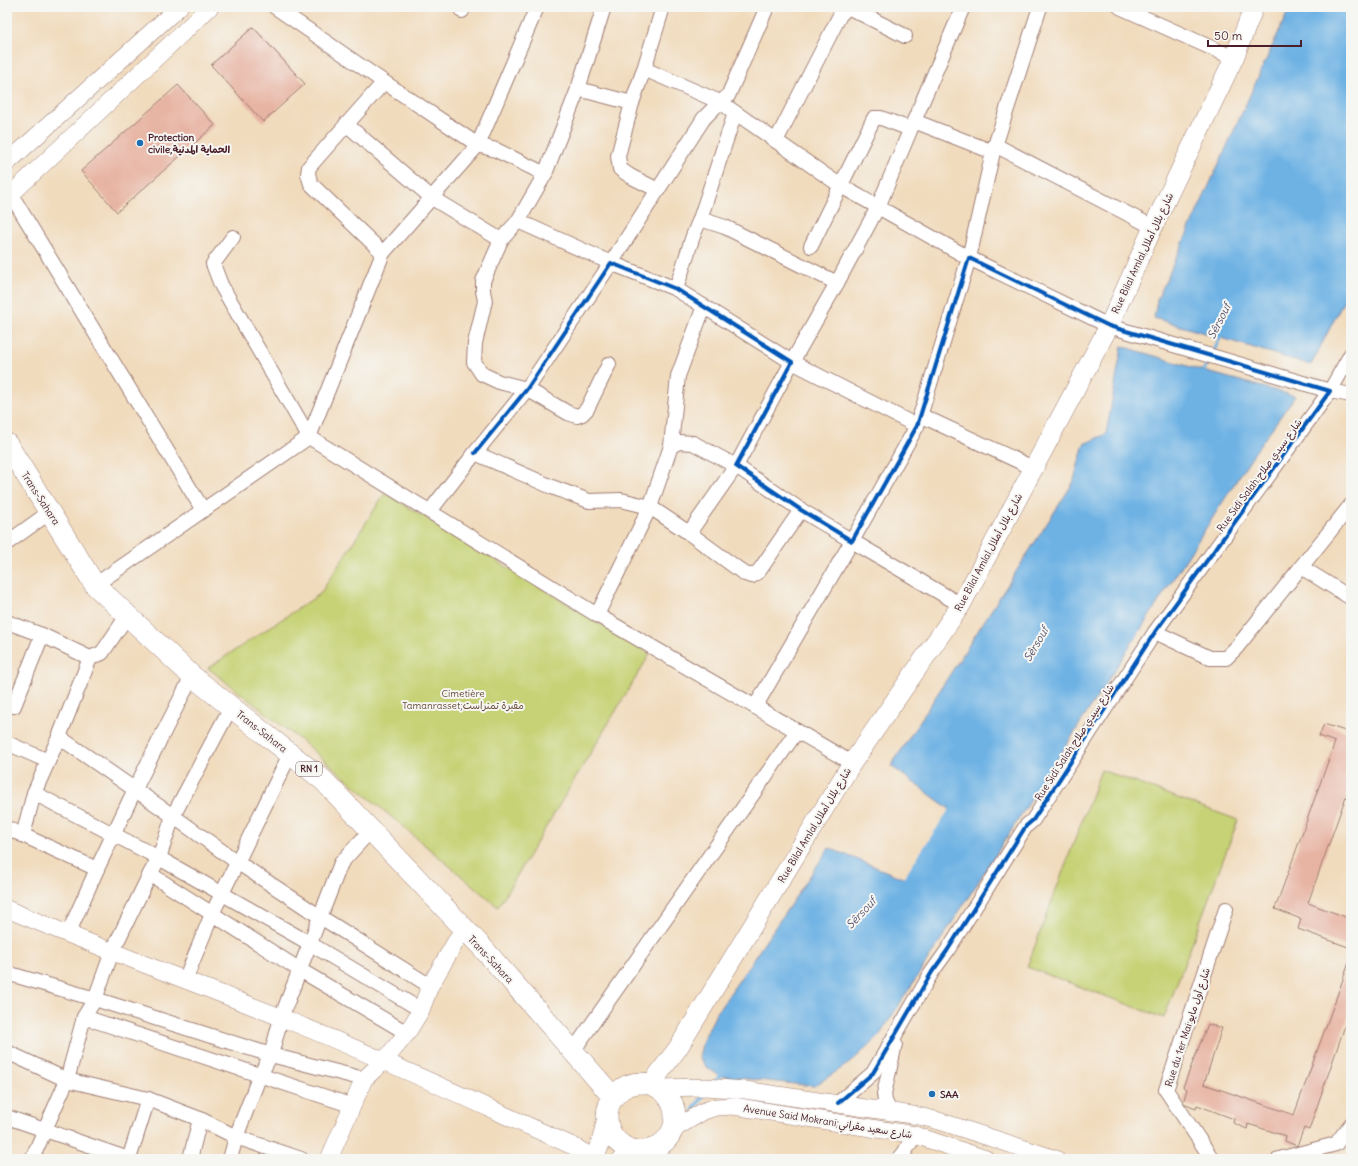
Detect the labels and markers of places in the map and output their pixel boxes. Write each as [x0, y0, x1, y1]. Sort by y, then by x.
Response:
place label: Protection civile;الحماية المدنية [148, 131, 231, 156]
marker: Protection civile;الحماية المدنية [135, 138, 145, 148]
place label: SAA [940, 1088, 959, 1101]
marker: SAA [927, 1089, 937, 1099]

